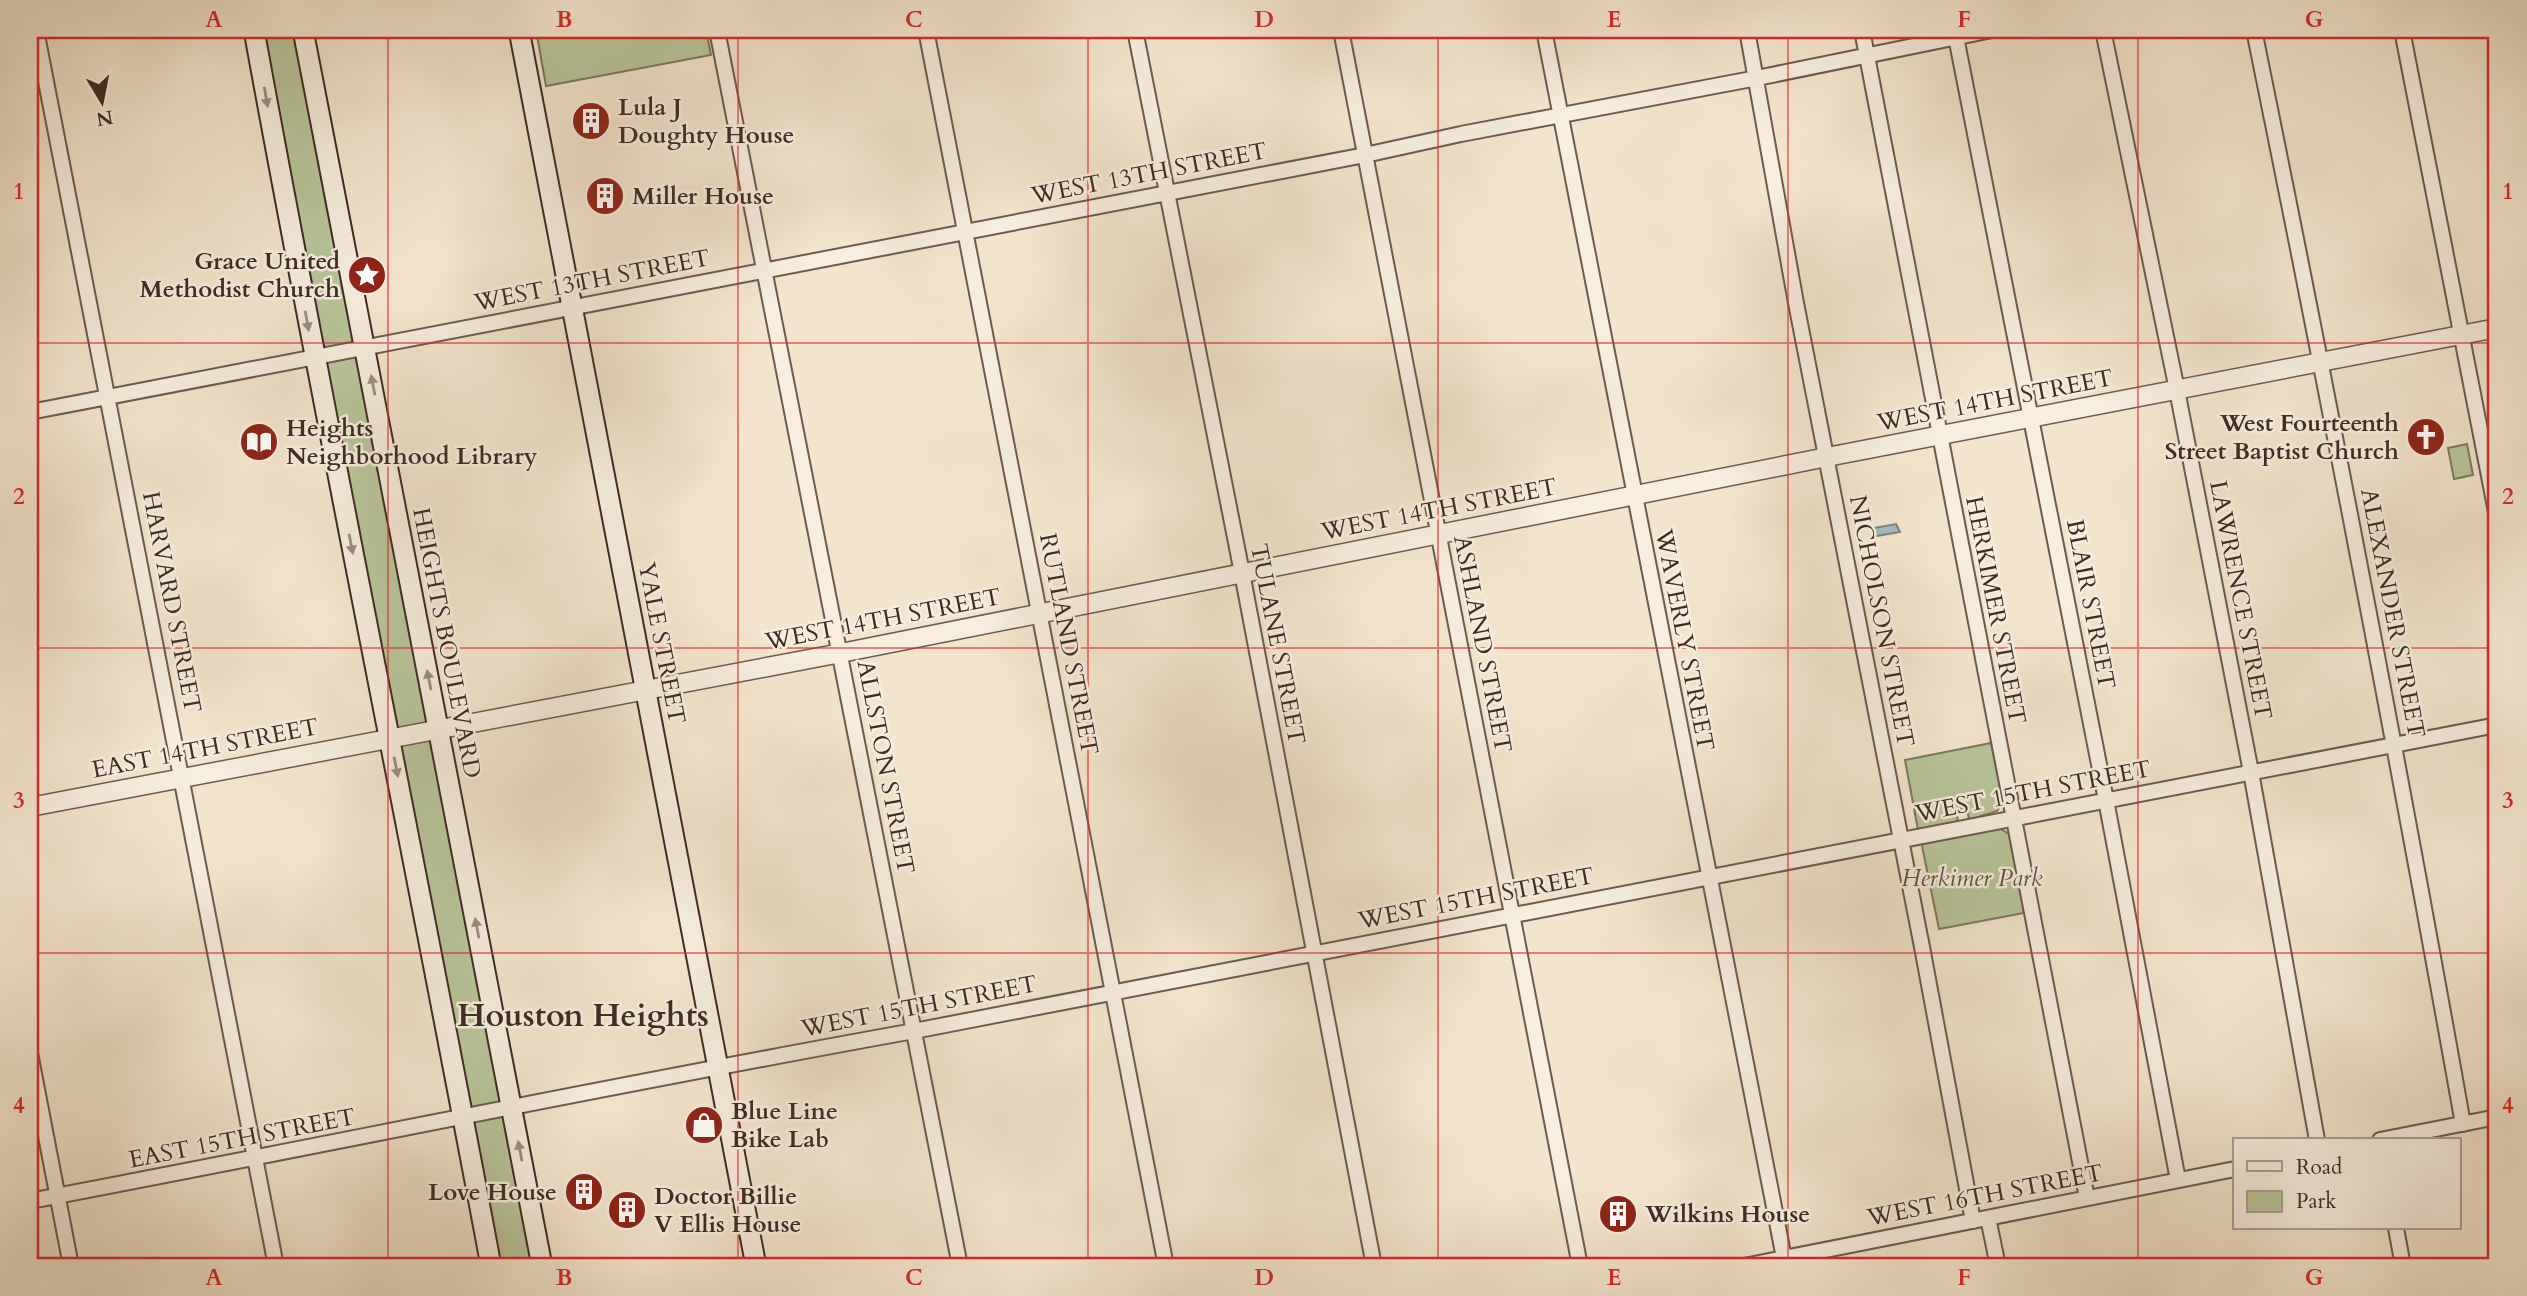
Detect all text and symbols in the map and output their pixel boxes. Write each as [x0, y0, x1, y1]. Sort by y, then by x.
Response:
text: A [205, 4, 223, 35]
text: B [556, 4, 572, 35]
text: C [905, 4, 923, 35]
text: D [1254, 4, 1274, 35]
text: E [1607, 4, 1621, 35]
text: F [1957, 4, 1971, 35]
text: G [2305, 4, 2324, 35]
north arrow [66, 66, 136, 136]
one-way arrow [261, 86, 272, 108]
place label: Lula J Doughty House [618, 91, 794, 152]
building icon: Lula J Doughty House [570, 100, 612, 142]
text: N [94, 104, 115, 132]
street label: WEST 13TH STREET [1027, 134, 1270, 213]
building icon: Miller House [584, 175, 626, 217]
text: 1 [13, 176, 25, 207]
text: 1 [2502, 176, 2514, 207]
place label: Miller House [632, 180, 774, 213]
street label: WEST 13TH STREET [470, 241, 713, 320]
place label: Grace United Methodist Church [140, 245, 340, 306]
place icon: Grace United Methodist Church [346, 254, 388, 296]
one-way arrow [302, 310, 313, 332]
street label: WEST 14TH STREET [1873, 361, 2116, 440]
one-way arrow [367, 373, 378, 395]
place label: West Fourteenth Street Baptist Church [2165, 407, 2399, 468]
place label: Heights Neighborhood Library [286, 412, 538, 473]
church icon: West Fourteenth Street Baptist Church [2405, 416, 2447, 458]
library icon: Heights Neighborhood Library [238, 421, 280, 463]
street label: WEST 14TH STREET [1317, 470, 1560, 549]
street label: LAWRENCE STREET [2201, 478, 2280, 723]
text: 2 [13, 481, 25, 512]
text: 2 [2502, 481, 2514, 512]
street label: ALEXANDER STREET [2352, 485, 2433, 741]
street label: HARVARD STREET [134, 489, 209, 715]
street label: NICHOLSON STREET [1841, 493, 1922, 750]
street label: HERKIMER STREET [1957, 493, 2034, 727]
street label: HEIGHTS BOULEVARD [404, 505, 489, 781]
street label: BLAIR STREET [2058, 516, 2123, 692]
street label: WAVERLY STREET [1647, 526, 1722, 754]
street label: RUTLAND STREET [1031, 530, 1106, 758]
one-way arrow [346, 533, 357, 555]
street label: ASHLAND STREET [1445, 533, 1520, 756]
street label: TULANE STREET [1242, 541, 1313, 747]
street label: YALE STREET [630, 559, 693, 727]
street label: WEST 14TH STREET [761, 580, 1004, 659]
street label: ALLSTON STREET [849, 657, 922, 877]
one-way arrow [423, 669, 434, 691]
street label: EAST 14TH STREET [89, 710, 321, 787]
street label: WEST 15TH STREET [1911, 752, 2154, 831]
one-way arrow [391, 756, 402, 778]
text: 3 [13, 785, 25, 816]
text: 3 [2502, 785, 2514, 816]
street label: WEST 15TH STREET [1354, 859, 1597, 938]
park label: Herkimer Park [1901, 862, 2043, 895]
one-way arrow [471, 917, 482, 939]
street label: WEST 15TH STREET [797, 967, 1040, 1046]
district label: Houston Heights [457, 994, 709, 1038]
text: 4 [13, 1090, 25, 1121]
text: 4 [2502, 1090, 2514, 1121]
place label: Blue Line Bike Lab [731, 1095, 838, 1156]
street label: EAST 15TH STREET [126, 1100, 358, 1177]
shop icon: Blue Line Bike Lab [683, 1104, 725, 1146]
legend [2233, 1138, 2460, 1230]
one-way arrow [514, 1140, 525, 1162]
text: Road [2296, 1153, 2342, 1182]
street label: WEST 16TH STREET [1863, 1156, 2106, 1235]
building icon: Love House [563, 1171, 605, 1213]
place label: Love House [428, 1176, 557, 1209]
place label: Doctor Billie V Ellis House [654, 1180, 801, 1241]
text: Park [2296, 1187, 2337, 1216]
building icon: Doctor Billie V Ellis House [606, 1189, 648, 1231]
building icon: Wilkins House [1597, 1193, 1639, 1235]
place label: Wilkins House [1644, 1198, 1810, 1231]
text: A [205, 1262, 223, 1293]
text: B [556, 1262, 572, 1293]
text: C [905, 1262, 923, 1293]
text: D [1254, 1262, 1274, 1293]
text: E [1607, 1262, 1621, 1293]
text: F [1957, 1262, 1971, 1293]
text: G [2305, 1262, 2324, 1293]

